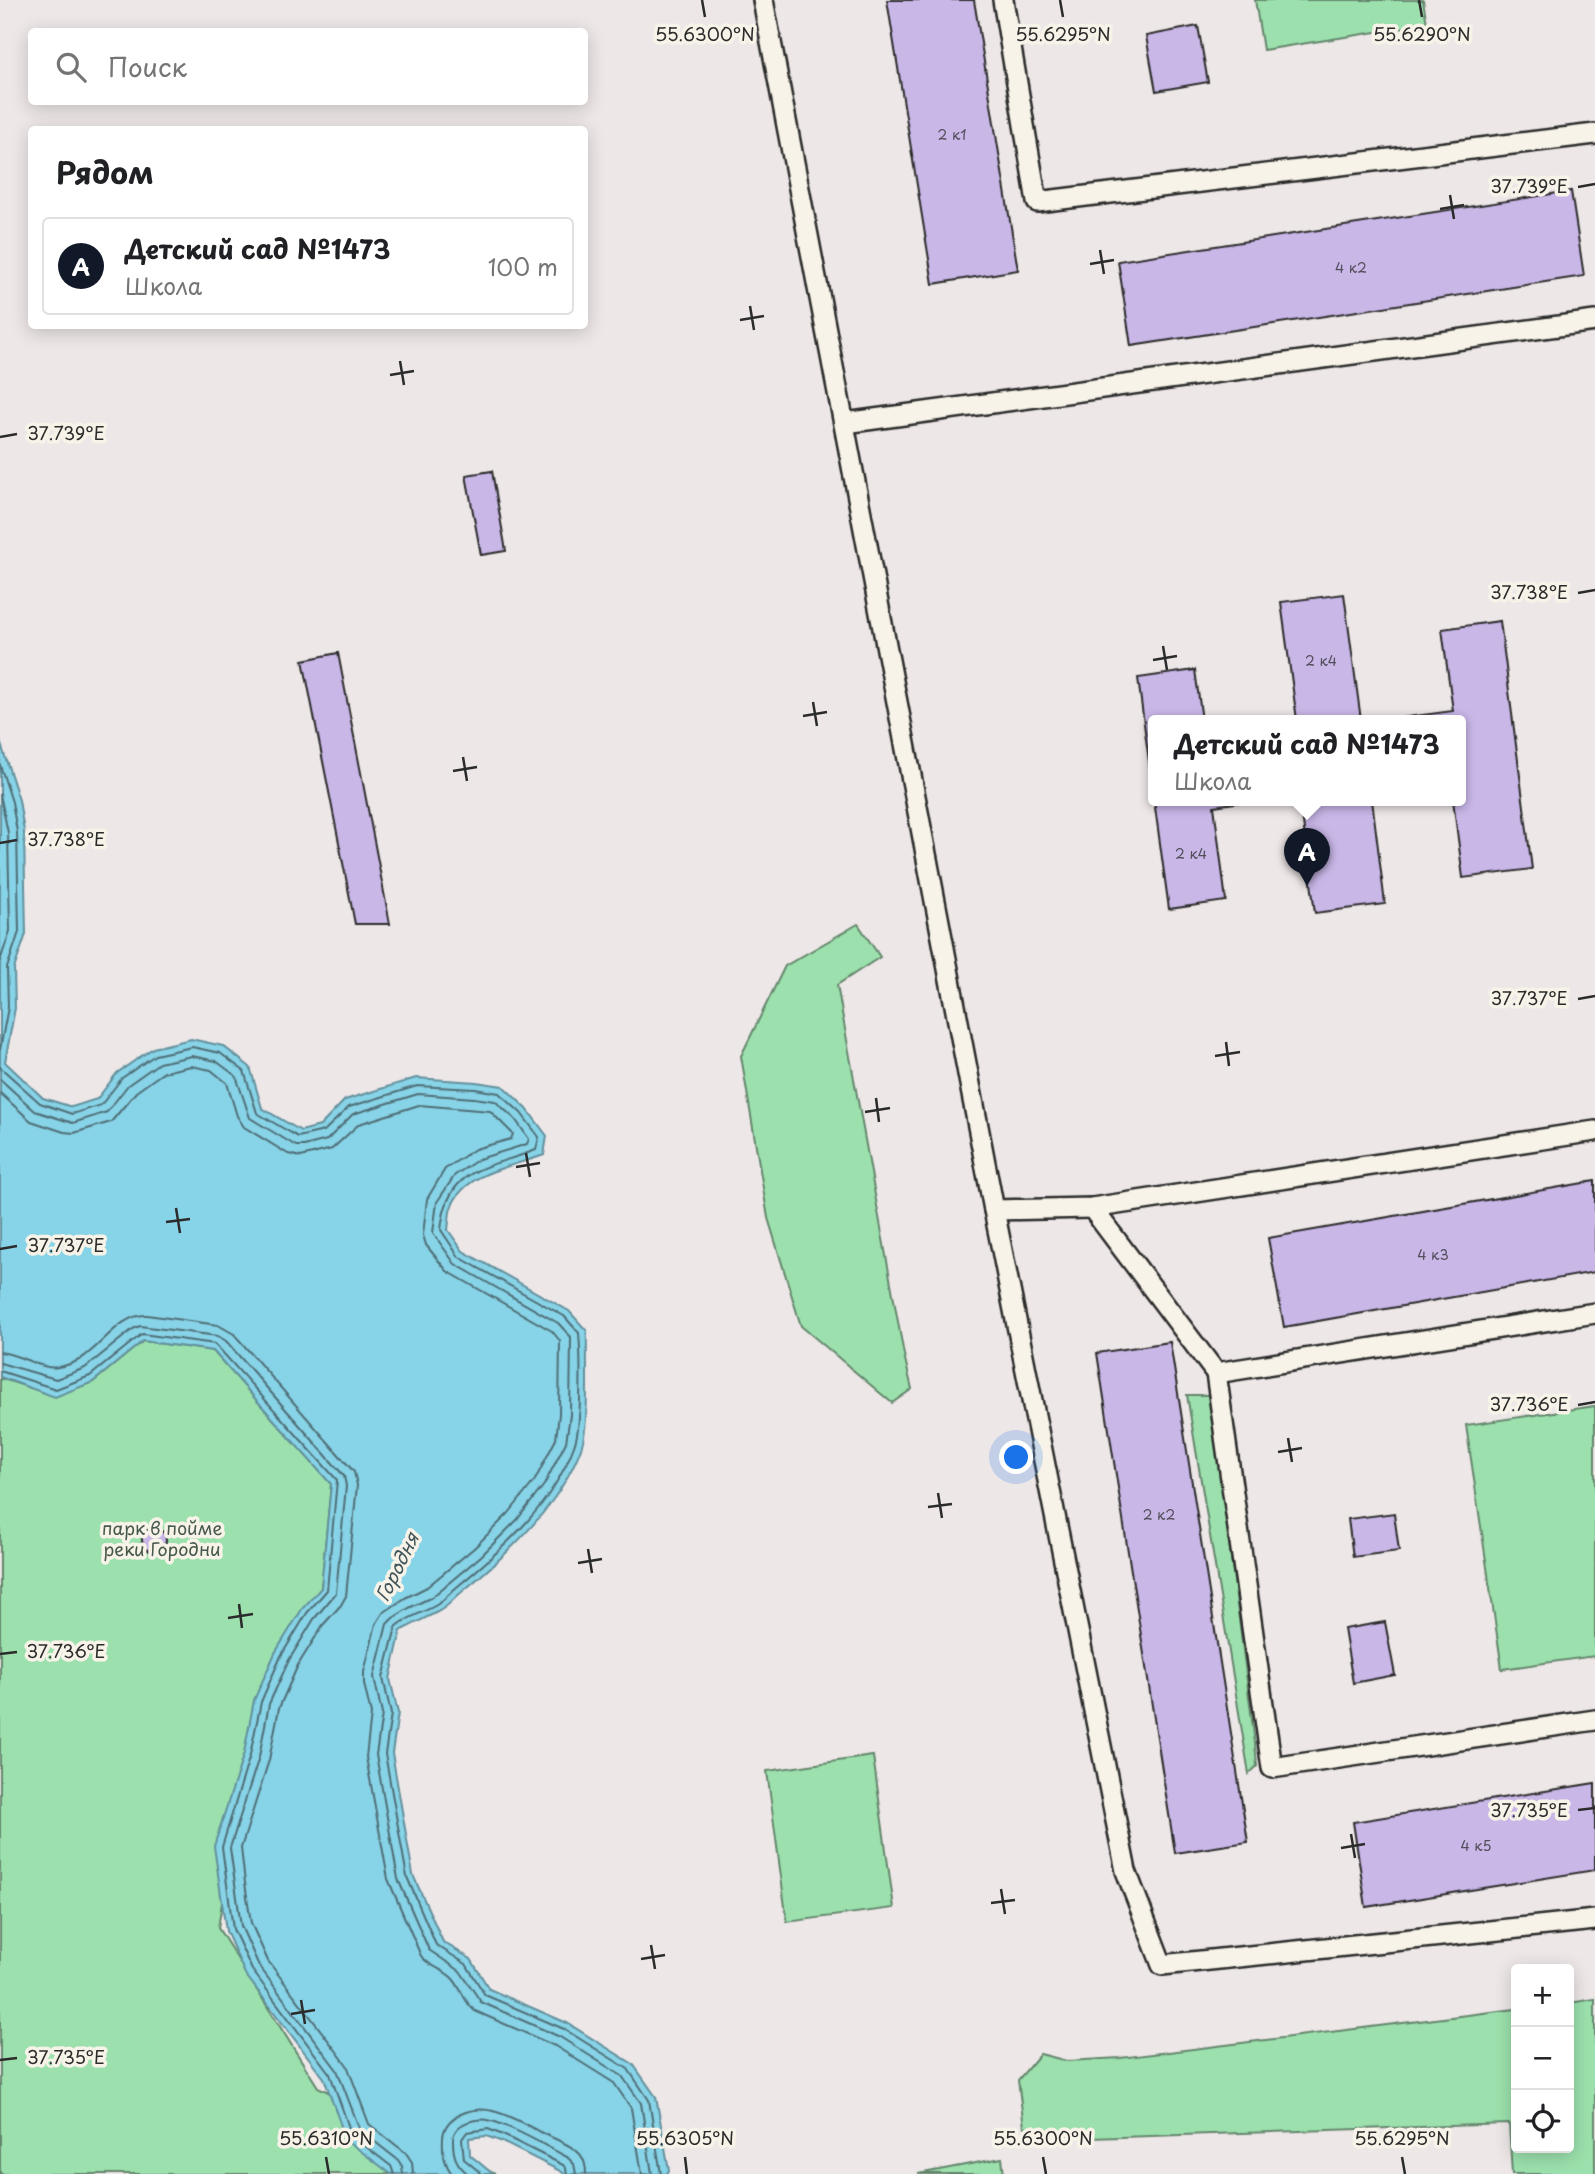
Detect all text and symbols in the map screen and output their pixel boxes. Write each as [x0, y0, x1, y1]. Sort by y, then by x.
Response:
text: 55.6300°N [655, 20, 755, 47]
text: 55.6295°N [1015, 20, 1111, 47]
text: 55.6290°N [1373, 20, 1471, 47]
search box [28, 28, 588, 105]
text: Поиск [108, 47, 187, 86]
icon: search [52, 48, 90, 86]
house number: 2 к1 [937, 124, 967, 145]
text: Рядом [56, 149, 154, 194]
text: 37.739°E [1490, 172, 1568, 199]
text: Детский сад №1473 [125, 229, 390, 268]
text: A [72, 249, 90, 284]
text: 100 m [488, 249, 558, 284]
house number: 4 к2 [1335, 257, 1367, 278]
text: Школа [125, 268, 202, 303]
text: 37.739°E [27, 419, 105, 446]
text: 37.738°E [1490, 578, 1568, 605]
house number: 2 к4 [1305, 650, 1337, 671]
popup [1148, 715, 1466, 806]
text: Детский сад №1473 [1174, 724, 1440, 763]
text: Школа [1174, 763, 1251, 798]
text: 37.738°E [27, 825, 105, 852]
pin: A [1284, 828, 1330, 886]
house number: 2 к4 [1175, 843, 1207, 864]
text: 37.737°E [1490, 984, 1568, 1011]
text: 37.737°E [27, 1231, 105, 1258]
house number: 4 к3 [1417, 1244, 1449, 1265]
text: 37.736°E [1489, 1390, 1569, 1417]
your location [999, 1440, 1033, 1474]
house number: 2 к2 [1143, 1504, 1175, 1525]
park label: парк в пойме реки Городни [102, 1514, 222, 1562]
water label: Городня [367, 1526, 426, 1606]
text: 37.736°E [26, 1637, 106, 1664]
text: 37.735°E [1490, 1796, 1568, 1823]
house number: 4 к5 [1460, 1835, 1492, 1856]
map controls [1511, 1964, 1574, 2153]
button: + [1511, 1964, 1574, 2027]
button: − [1511, 2027, 1574, 2090]
text: 37.735°E [27, 2043, 105, 2070]
button: locate [1511, 2090, 1574, 2153]
text: 55.6310°N [279, 2124, 373, 2151]
text: 55.6305°N [636, 2124, 734, 2151]
text: 55.6300°N [993, 2124, 1093, 2151]
text: 55.6295°N [1354, 2124, 1450, 2151]

